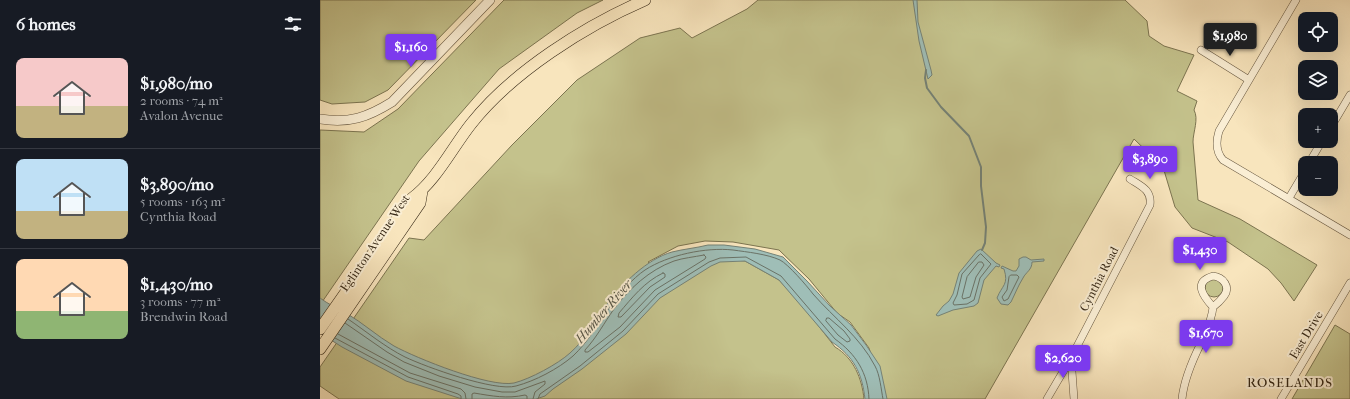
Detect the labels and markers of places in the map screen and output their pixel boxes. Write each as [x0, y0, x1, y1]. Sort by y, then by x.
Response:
pin: $1,980 [1197, 23, 1263, 57]
pin: $1,160 [378, 34, 444, 68]
pin: $3,890 [1117, 146, 1183, 180]
pin: $1,430 [1167, 237, 1233, 271]
pin: $1,670 [1173, 320, 1239, 354]
pin: $2,620 [1030, 345, 1096, 379]

